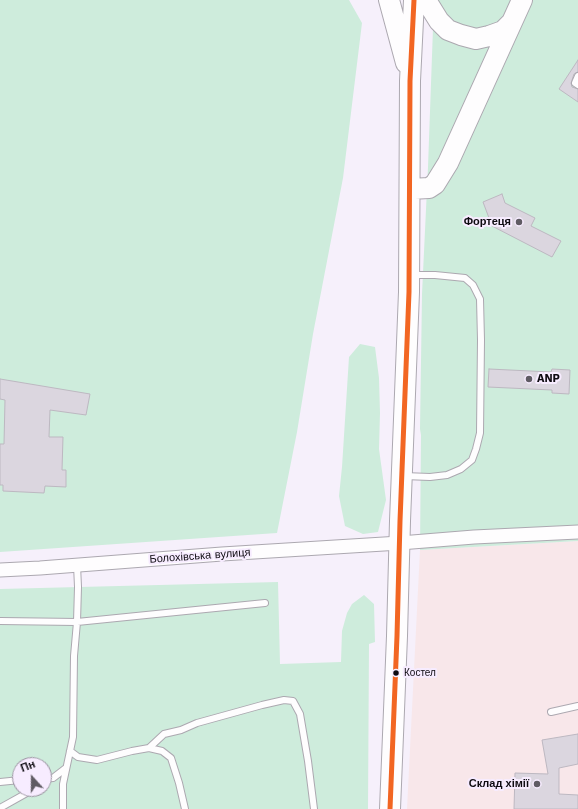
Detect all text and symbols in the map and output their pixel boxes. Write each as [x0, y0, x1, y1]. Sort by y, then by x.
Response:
place label: Фортеця [464, 215, 511, 229]
marker: Фортеця [514, 217, 524, 227]
place label: ANP [537, 372, 560, 386]
marker: ANP [524, 374, 534, 384]
street label: Болохівська вулиця [149, 546, 251, 566]
place label: Костел [404, 667, 436, 679]
marker: Костел [391, 668, 401, 678]
north arrow [12, 757, 52, 797]
text: Пн [19, 758, 37, 775]
place label: Склад хімії [469, 777, 529, 791]
marker: Склад хімії [532, 779, 542, 789]

